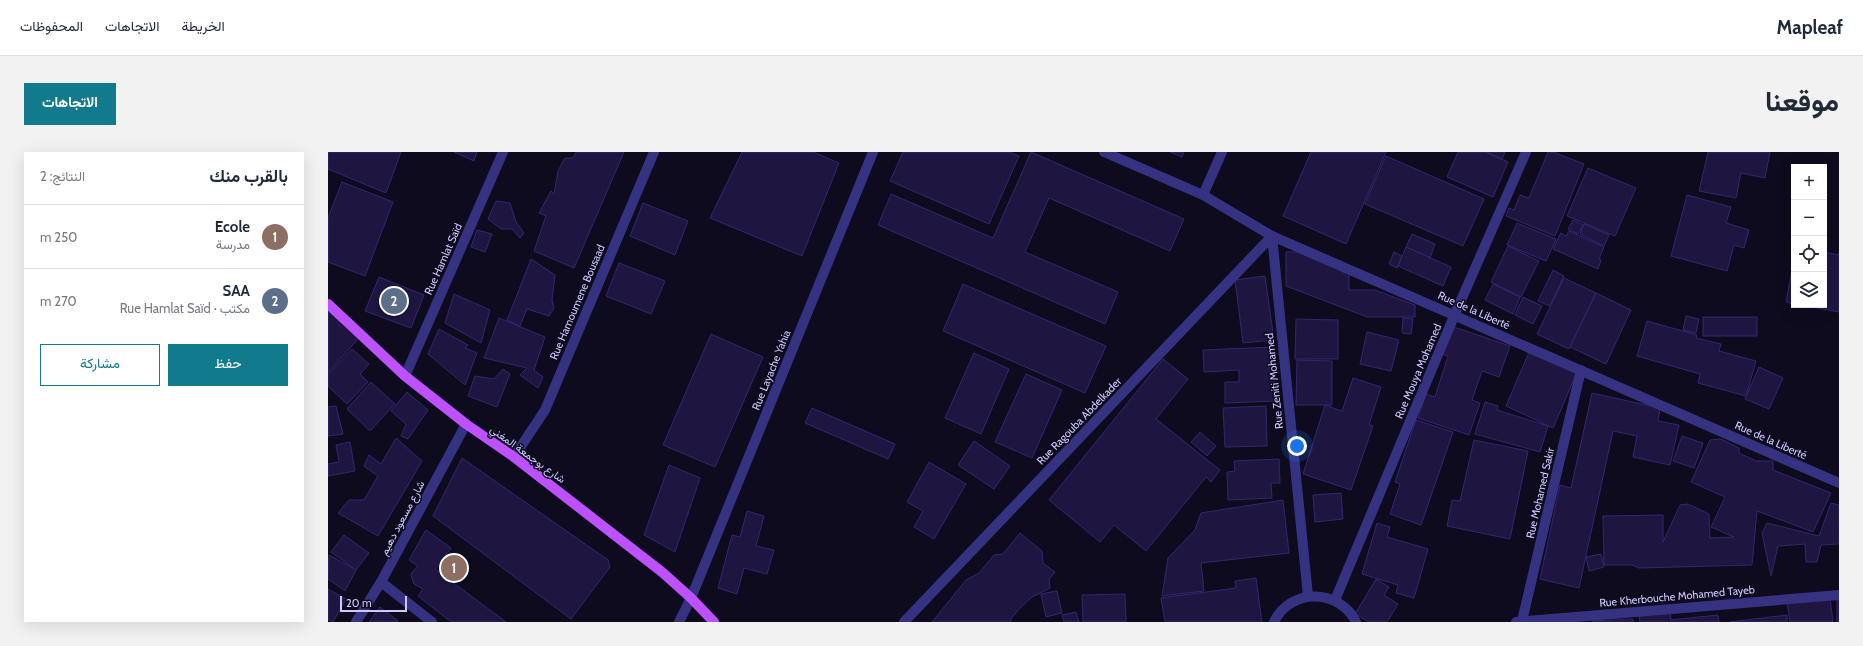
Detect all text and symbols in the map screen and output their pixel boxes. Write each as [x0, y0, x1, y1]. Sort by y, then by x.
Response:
text: Mapleaf [1776, 16, 1843, 39]
text: المحفوظات [20, 17, 83, 35]
text: الاتجاهات [105, 17, 159, 35]
text: الخريطة [181, 17, 225, 35]
button: الاتجاهات [24, 83, 116, 125]
text: موقعنا [1765, 84, 1839, 118]
map controls [1791, 164, 1827, 308]
button: + [1791, 164, 1827, 200]
text: بالقرب منك [210, 166, 288, 186]
text: النتائج: 2 [40, 168, 85, 184]
button: − [1791, 200, 1827, 236]
text: Ecole [215, 218, 250, 236]
street label: Rue Hamlat Saïd [421, 221, 465, 297]
text: 250 m [40, 229, 77, 245]
text: 1 [273, 229, 277, 245]
text: مدرسة [216, 236, 250, 252]
button: locate [1791, 236, 1827, 272]
street label: Rue Hamoumene Bousaad [546, 242, 608, 362]
button: layers [1791, 272, 1827, 308]
text: SAA [223, 282, 250, 300]
pin: 2 [381, 286, 407, 316]
street label: Rue de la Liberté [1436, 288, 1512, 332]
text: 270 m [40, 293, 77, 309]
text: 2 [272, 293, 278, 309]
text: مكتب · Rue Hamlat Saïd [120, 300, 250, 316]
street label: Rue Mouya Mohamed [1392, 321, 1444, 421]
street label: Rue Layache Yahia [749, 327, 794, 412]
street label: Rue Zeniti Mohamed [1262, 332, 1286, 430]
button: مشاركة [40, 344, 160, 386]
button: حفظ [168, 344, 288, 386]
street label: Rue Ragouba Abdelkader [1034, 374, 1125, 468]
street label: Rue de la Liberté [1733, 418, 1809, 462]
street label: شارع بوجمعة المغني [486, 422, 569, 489]
your location [1287, 436, 1307, 456]
street label: Rue Mohamed Sakir [1523, 446, 1557, 540]
street label: شارع مسعود دهيم [376, 478, 429, 558]
pin: 1 [441, 553, 467, 583]
street label: Rue Kherbouche Mohamed Tayeb [1599, 582, 1755, 610]
scale bar [340, 594, 407, 613]
text: 20 m [346, 596, 372, 610]

